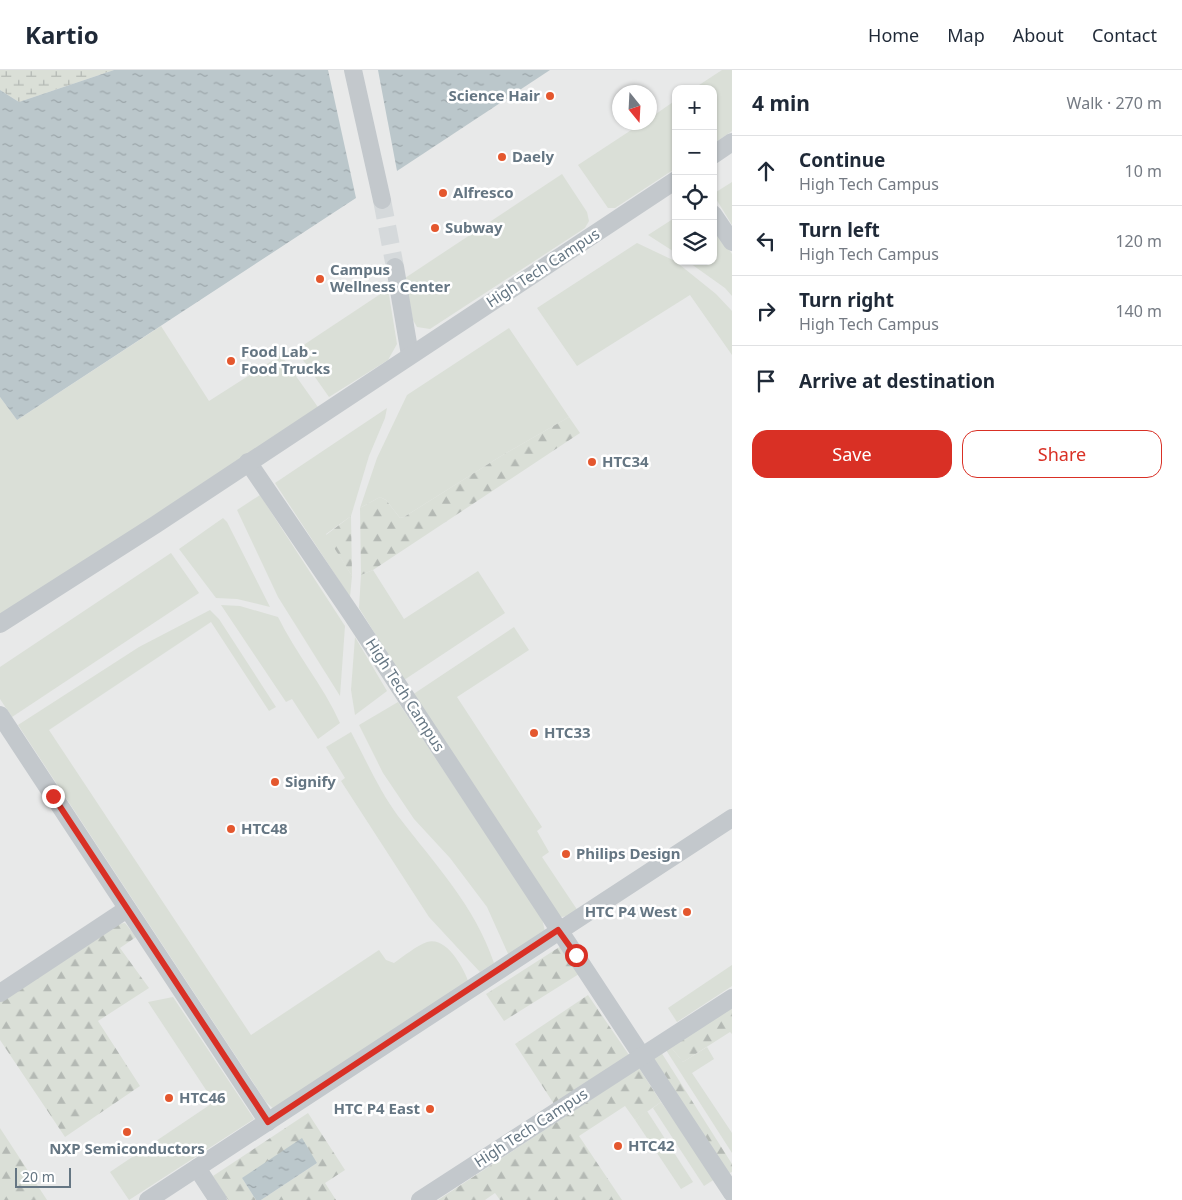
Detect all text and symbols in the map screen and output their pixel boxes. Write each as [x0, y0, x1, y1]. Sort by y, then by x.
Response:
text: Kartio [25, 18, 99, 51]
text: Home [868, 23, 919, 47]
text: Map [947, 23, 985, 47]
text: About [1013, 23, 1064, 47]
text: Contact [1092, 23, 1157, 47]
place label: Science Hair [449, 85, 540, 105]
north arrow [612, 85, 657, 130]
map controls [672, 85, 717, 265]
button: + [672, 85, 717, 130]
text: 4 min [752, 89, 810, 117]
marker: Science Hair [544, 90, 556, 102]
text: Walk · 270 m [1067, 92, 1162, 114]
button: − [672, 130, 717, 175]
place label: Daely [512, 146, 554, 166]
text: Continue [799, 147, 885, 173]
marker: Daely [496, 151, 508, 163]
icon: ahead [752, 157, 780, 185]
text: 10 m [1125, 160, 1162, 182]
text: High Tech Campus [799, 173, 939, 195]
button: locate [672, 175, 717, 220]
place label: Alfresco [453, 182, 514, 202]
marker: Alfresco [437, 187, 449, 199]
place label: Subway [445, 217, 503, 237]
text: Turn left [799, 217, 880, 243]
button: layers [672, 220, 717, 265]
marker: Subway [429, 222, 441, 234]
street label: High Tech Campus [482, 223, 603, 311]
icon: left [752, 227, 780, 255]
text: 120 m [1115, 230, 1162, 252]
text: High Tech Campus [799, 243, 939, 265]
place label: Campus Wellness Center [330, 259, 451, 296]
marker: Campus Wellness Center [314, 273, 326, 285]
text: Turn right [799, 287, 894, 313]
icon: right [752, 297, 780, 325]
text: 140 m [1115, 300, 1162, 322]
text: High Tech Campus [799, 313, 939, 335]
place label: Food Lab - Food Trucks [241, 341, 330, 378]
marker: Food Lab - Food Trucks [225, 355, 237, 367]
icon: arrive [752, 367, 780, 395]
text: Arrive at destination [799, 368, 995, 394]
button: Save [752, 430, 952, 478]
button: Share [962, 430, 1162, 478]
place label: HTC34 [602, 451, 649, 471]
marker: HTC34 [586, 456, 598, 468]
street label: High Tech Campus [362, 634, 450, 755]
place label: HTC33 [544, 722, 591, 742]
marker: HTC33 [528, 727, 540, 739]
place label: Signify [285, 771, 336, 791]
marker: Signify [269, 776, 281, 788]
route end [42, 785, 65, 808]
place label: HTC48 [241, 818, 288, 838]
marker: HTC48 [225, 823, 237, 835]
place label: Philips Design [576, 843, 681, 863]
marker: Philips Design [560, 848, 572, 860]
place label: HTC P4 West [585, 901, 677, 921]
marker: HTC P4 West [681, 906, 693, 918]
route start [565, 944, 588, 967]
street label: High Tech Campus [470, 1083, 591, 1171]
place label: HTC46 [179, 1087, 226, 1107]
marker: HTC46 [163, 1092, 175, 1104]
place label: HTC P4 East [333, 1098, 420, 1118]
marker: HTC P4 East [424, 1103, 436, 1115]
marker: NXP Semiconductors [121, 1126, 133, 1138]
place label: HTC42 [628, 1135, 675, 1155]
place label: NXP Semiconductors [49, 1138, 205, 1158]
marker: HTC42 [612, 1140, 624, 1152]
scale bar [15, 1165, 71, 1188]
text: 20 m [22, 1167, 55, 1186]

